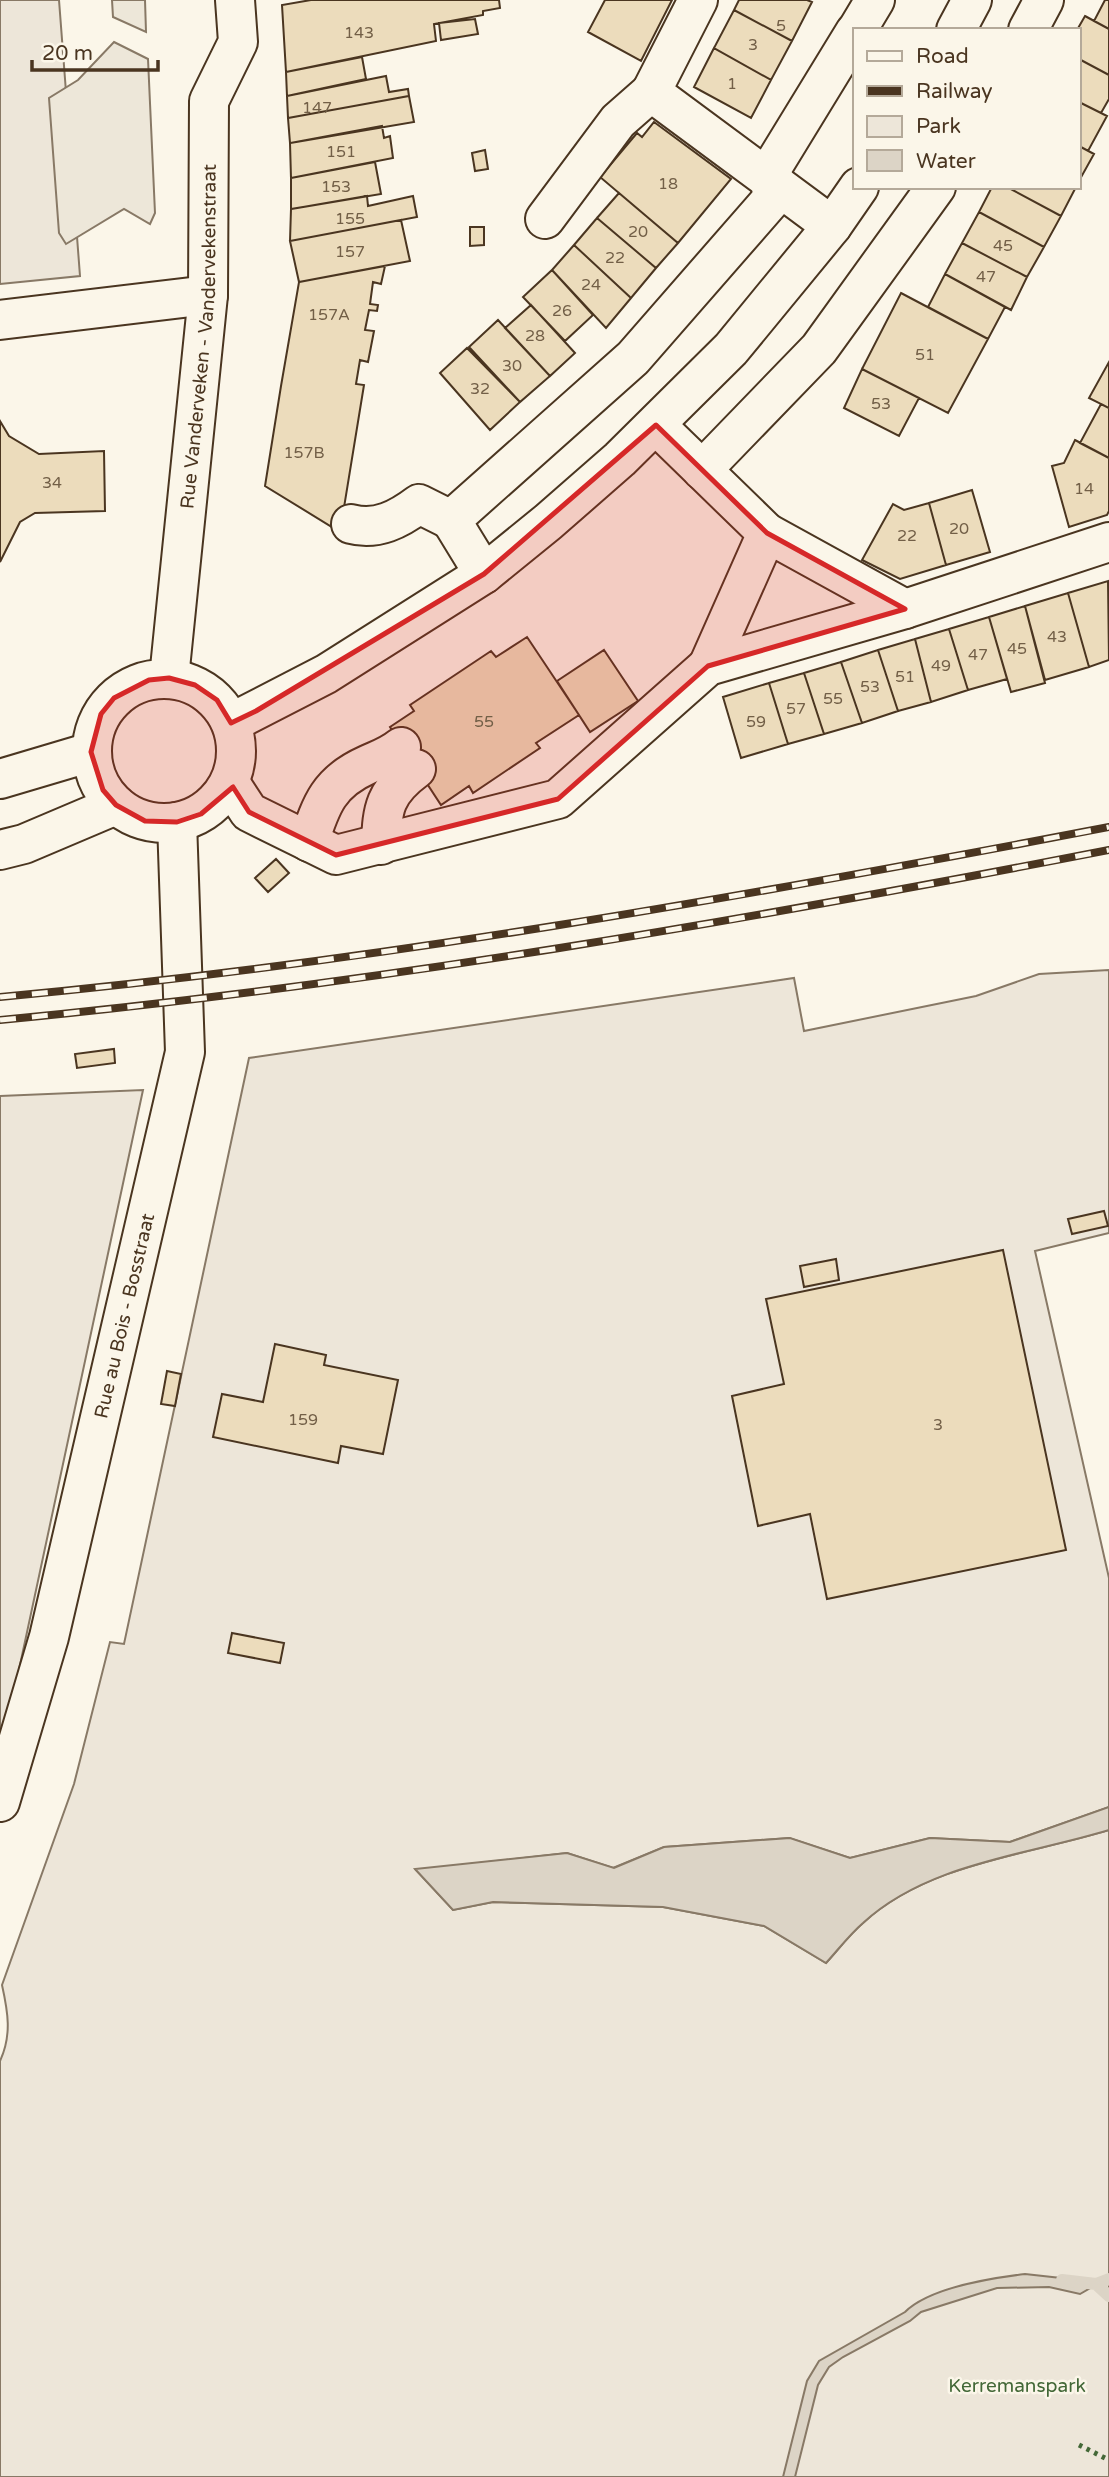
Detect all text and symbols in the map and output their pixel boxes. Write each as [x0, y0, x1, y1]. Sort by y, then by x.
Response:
house number: 5 [776, 16, 786, 36]
house number: 143 [344, 23, 374, 43]
scale bar [32, 28, 158, 72]
legend [853, 28, 1081, 189]
house number: 3 [748, 35, 758, 55]
text: 20 m [42, 41, 93, 66]
text: Road [916, 44, 969, 69]
house number: 1 [727, 74, 737, 94]
text: Railway [916, 79, 993, 104]
house number: 147 [302, 98, 332, 118]
text: Park [916, 114, 961, 139]
house number: 151 [326, 142, 356, 162]
text: Water [916, 149, 976, 174]
street label: Rue Vanderveken - Vandervekenstraat [176, 164, 221, 510]
house number: 18 [658, 174, 678, 194]
house number: 153 [321, 177, 351, 197]
house number: 155 [335, 209, 365, 229]
house number: 20 [628, 222, 648, 242]
house number: 45 [993, 236, 1013, 256]
house number: 157 [335, 242, 365, 262]
house number: 22 [605, 248, 625, 268]
house number: 47 [976, 267, 996, 287]
house number: 24 [581, 275, 601, 295]
house number: 26 [552, 301, 572, 321]
house number: 157A [308, 305, 350, 325]
house number: 28 [525, 326, 545, 346]
house number: 51 [915, 345, 935, 365]
house number: 30 [502, 356, 522, 376]
house number: 32 [470, 379, 490, 399]
house number: 53 [871, 394, 891, 414]
house number: 157B [283, 443, 325, 463]
house number: 34 [42, 473, 62, 493]
house number: 14 [1074, 479, 1094, 499]
house number: 20 [949, 519, 969, 539]
house number: 22 [897, 526, 917, 546]
house number: 43 [1047, 627, 1067, 647]
house number: 45 [1007, 639, 1027, 659]
house number: 47 [968, 645, 988, 665]
house number: 49 [931, 656, 951, 676]
house number: 51 [895, 667, 915, 687]
house number: 53 [860, 677, 880, 697]
house number: 55 [823, 689, 843, 709]
house number: 57 [786, 699, 806, 719]
house number: 55 [474, 712, 494, 732]
house number: 59 [746, 712, 766, 732]
street label: Rue au Bois - Bosstraat [90, 1211, 159, 1421]
house number: 159 [288, 1410, 318, 1430]
house number: 3 [933, 1415, 943, 1435]
park label: Kerremanspark [948, 2375, 1086, 2397]

